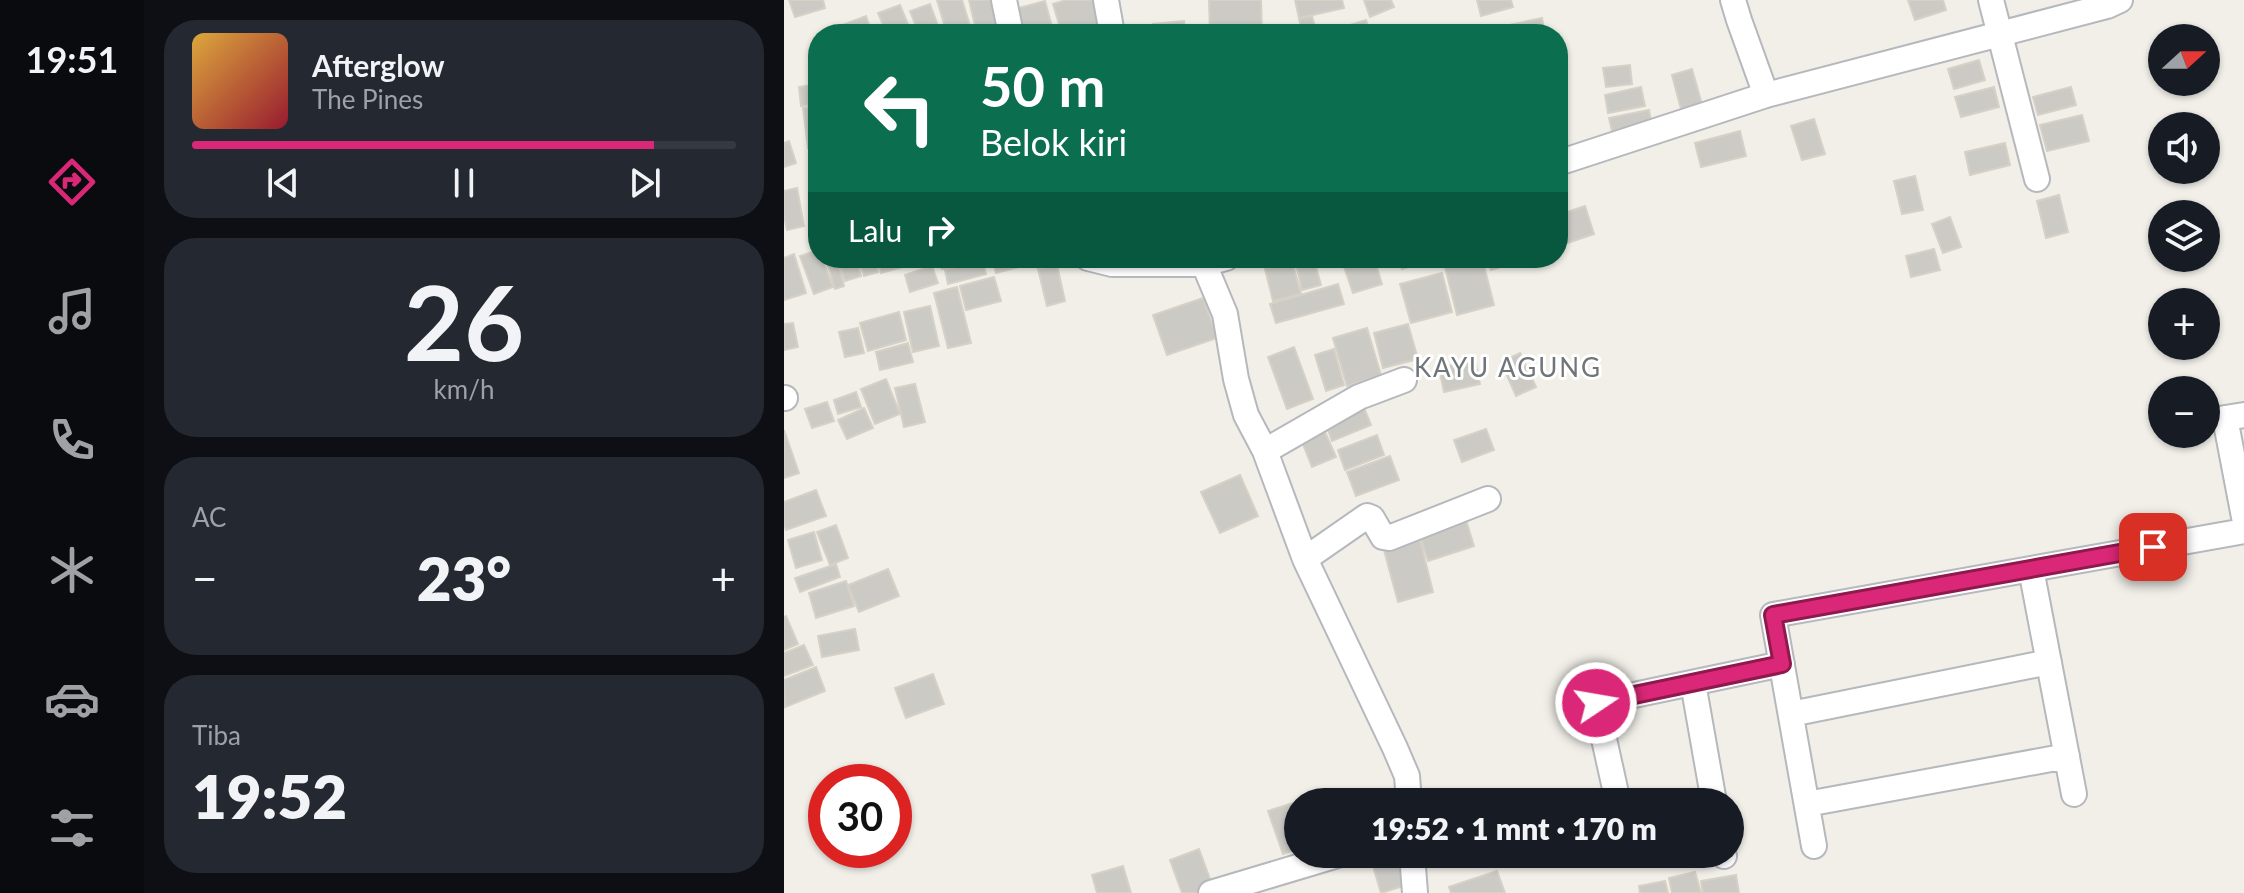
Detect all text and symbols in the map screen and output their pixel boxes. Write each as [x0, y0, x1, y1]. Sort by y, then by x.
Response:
north arrow [2148, 24, 2220, 96]
map controls [2148, 24, 2220, 448]
text: 19:51 [26, 37, 118, 81]
text: Afterglow [312, 47, 445, 83]
text: 50 m [980, 52, 1105, 119]
icon: left [848, 56, 952, 160]
text: The Pines [312, 83, 423, 115]
button: sound [2148, 112, 2220, 184]
text: Belok kiri [980, 120, 1127, 164]
icon: directions [44, 154, 100, 210]
icon: previous [261, 161, 305, 205]
icon: pause [442, 161, 486, 205]
icon: next [623, 161, 667, 205]
button: layers [2148, 200, 2220, 272]
icon: right [918, 208, 962, 252]
text: Lalu [848, 212, 902, 248]
text: 26 [404, 258, 524, 383]
icon: music [44, 283, 100, 339]
button: + [2148, 288, 2220, 360]
district label: KAYU AGUNG [1414, 351, 1602, 383]
text: km/h [434, 373, 494, 405]
button: − [2148, 376, 2220, 448]
icon: phone [44, 412, 100, 468]
text: AC [192, 501, 227, 533]
pin [2119, 513, 2187, 581]
icon: arrive [2131, 525, 2175, 569]
icon: climate [44, 542, 100, 598]
text: 23° [417, 542, 511, 614]
text: − [192, 552, 218, 604]
text: + [710, 552, 736, 604]
position arrow [1554, 661, 1638, 745]
icon: car [44, 671, 100, 727]
text: Tiba [192, 719, 241, 751]
text: 19:52 [192, 760, 347, 832]
speed limit sign: 30 [808, 764, 912, 868]
icon: filters [44, 800, 100, 856]
text: 19:52 · 1 mnt · 170 m [1371, 810, 1657, 846]

